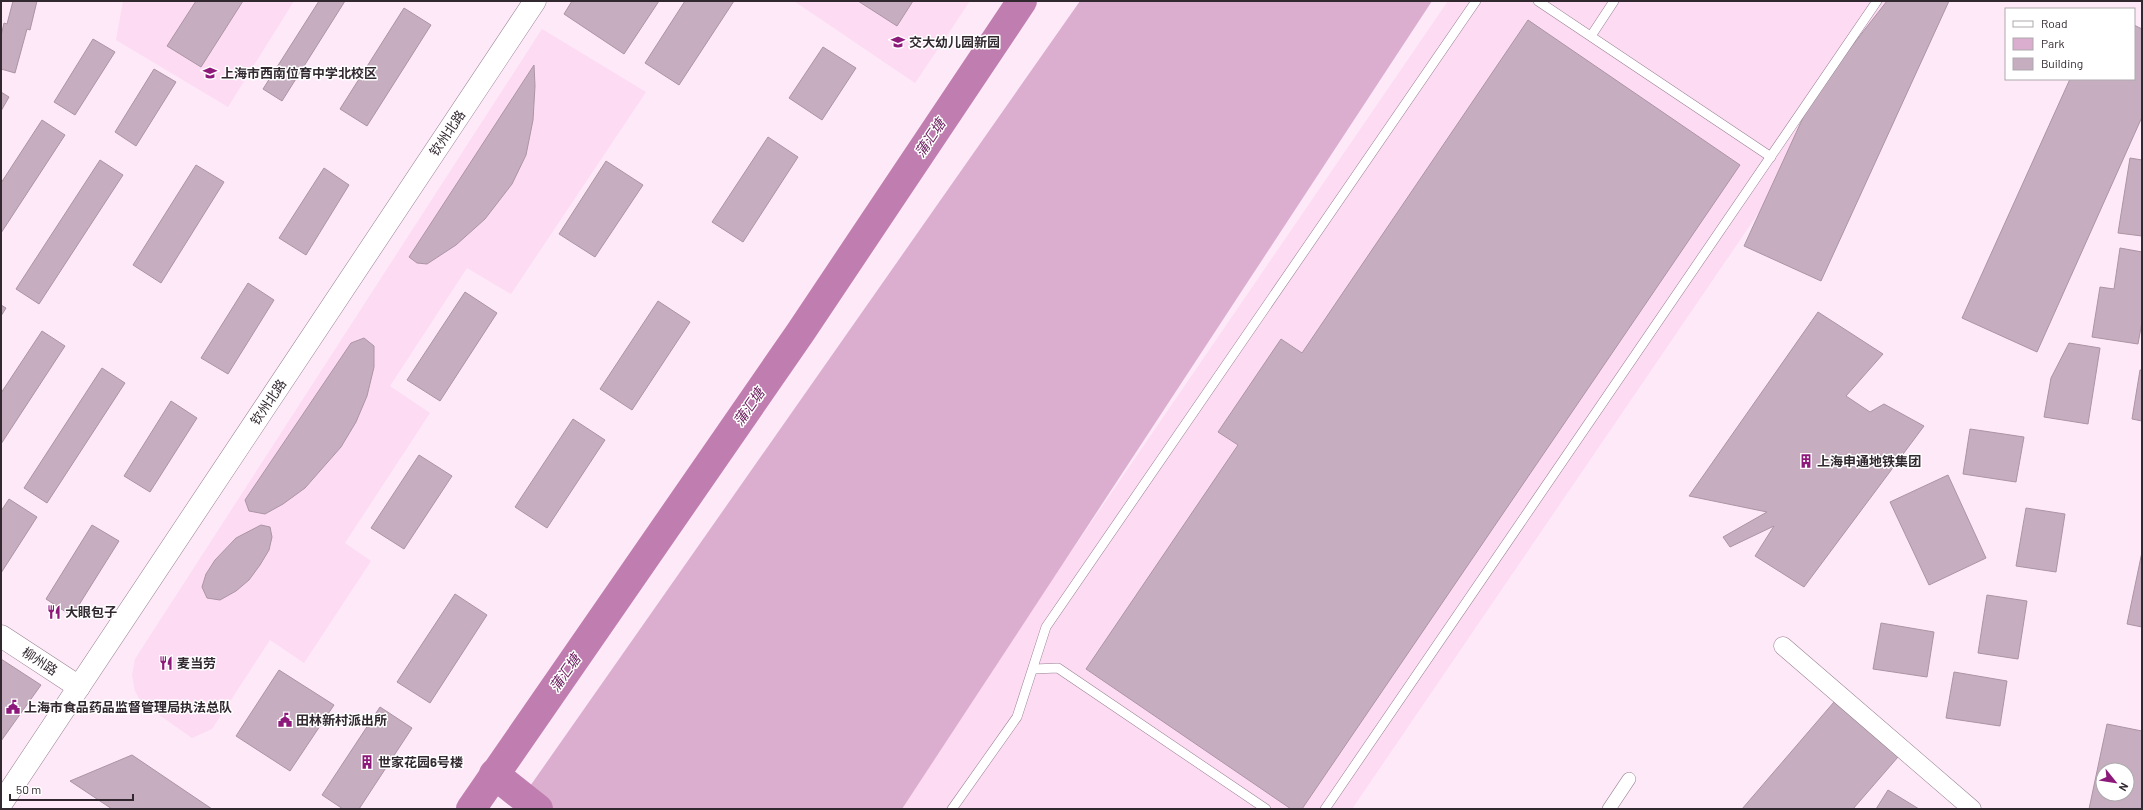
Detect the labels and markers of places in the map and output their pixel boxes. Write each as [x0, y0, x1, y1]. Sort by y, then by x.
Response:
school or university icon: 交大幼儿园新园 [890, 34, 906, 50]
place label: 交大幼儿园新园 [909, 34, 1000, 50]
school or university icon: 上海市西南位育中学北校区 [202, 65, 218, 81]
place label: 上海市西南位育中学北校区 [221, 65, 377, 81]
building icon: 上海申通地铁集团 [1798, 453, 1814, 469]
place label: 上海申通地铁集团 [1817, 453, 1921, 469]
restaurant icon: 大眼包子 [46, 604, 62, 620]
place label: 大眼包子 [65, 604, 117, 620]
restaurant icon: 麦当劳 [158, 655, 174, 671]
place label: 麦当劳 [177, 655, 216, 671]
public building icon: 上海市食品药品监督管理局执法总队 [5, 699, 21, 715]
place label: 上海市食品药品监督管理局执法总队 [24, 699, 232, 715]
public building icon: 田林新村派出所 [277, 712, 293, 728]
place label: 田林新村派出所 [296, 712, 387, 728]
building icon: 世家花园6号楼 [359, 754, 375, 770]
place label: 世家花园6号楼 [378, 754, 463, 770]

